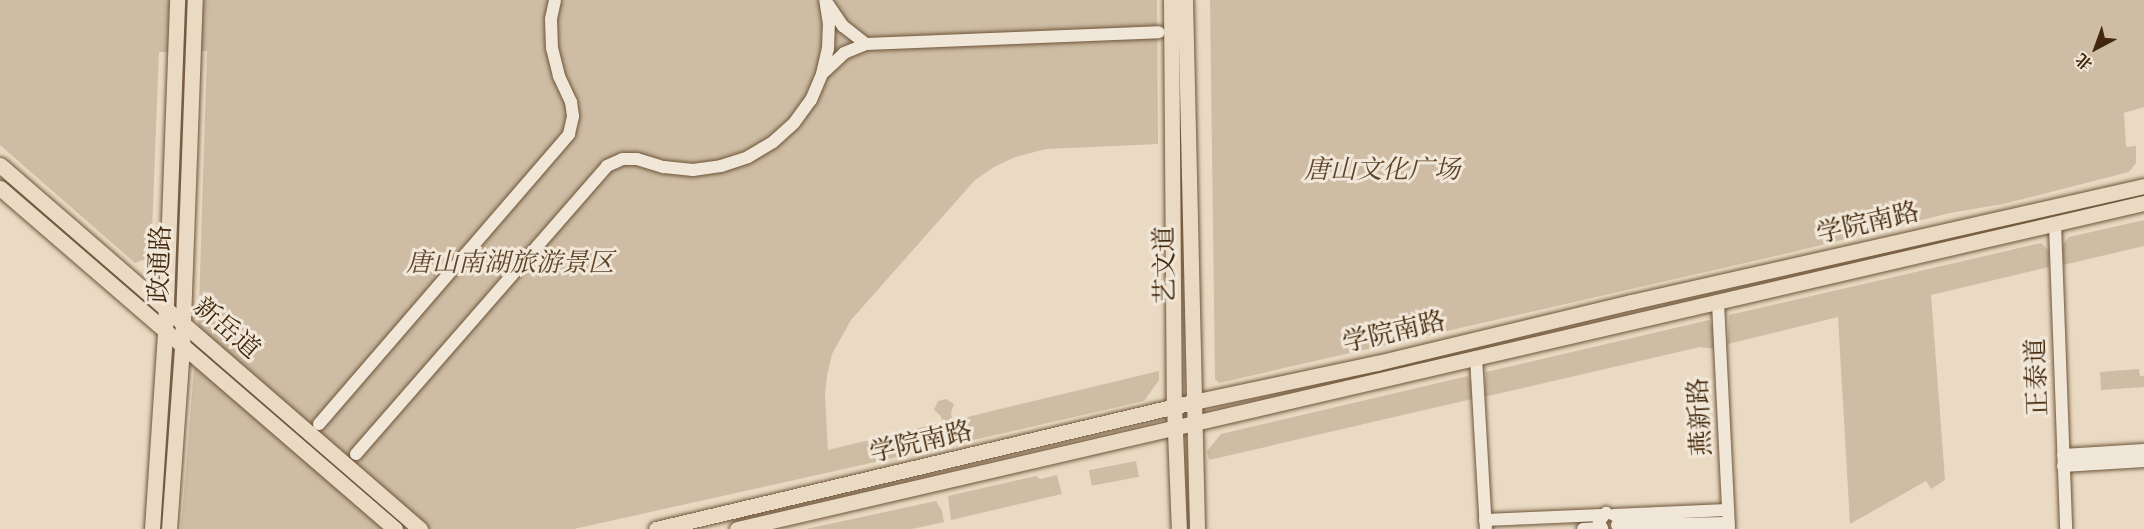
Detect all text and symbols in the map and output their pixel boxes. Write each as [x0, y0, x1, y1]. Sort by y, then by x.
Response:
north arrow [2066, 18, 2126, 78]
text: 北 [2072, 49, 2097, 74]
park label: 唐山文化广场 [1304, 155, 1460, 187]
street label: 学院南路 [1814, 197, 1922, 251]
street label: 政通路 [144, 224, 178, 304]
street label: 艺文道 [1150, 226, 1182, 304]
park label: 唐山南湖旅游景区 [406, 248, 614, 280]
street label: 新岳道 [186, 292, 266, 366]
street label: 学院南路 [1340, 306, 1448, 360]
street label: 正泰道 [2021, 337, 2055, 417]
street label: 燕新路 [1683, 377, 1719, 457]
street label: 学院南路 [867, 416, 975, 470]

